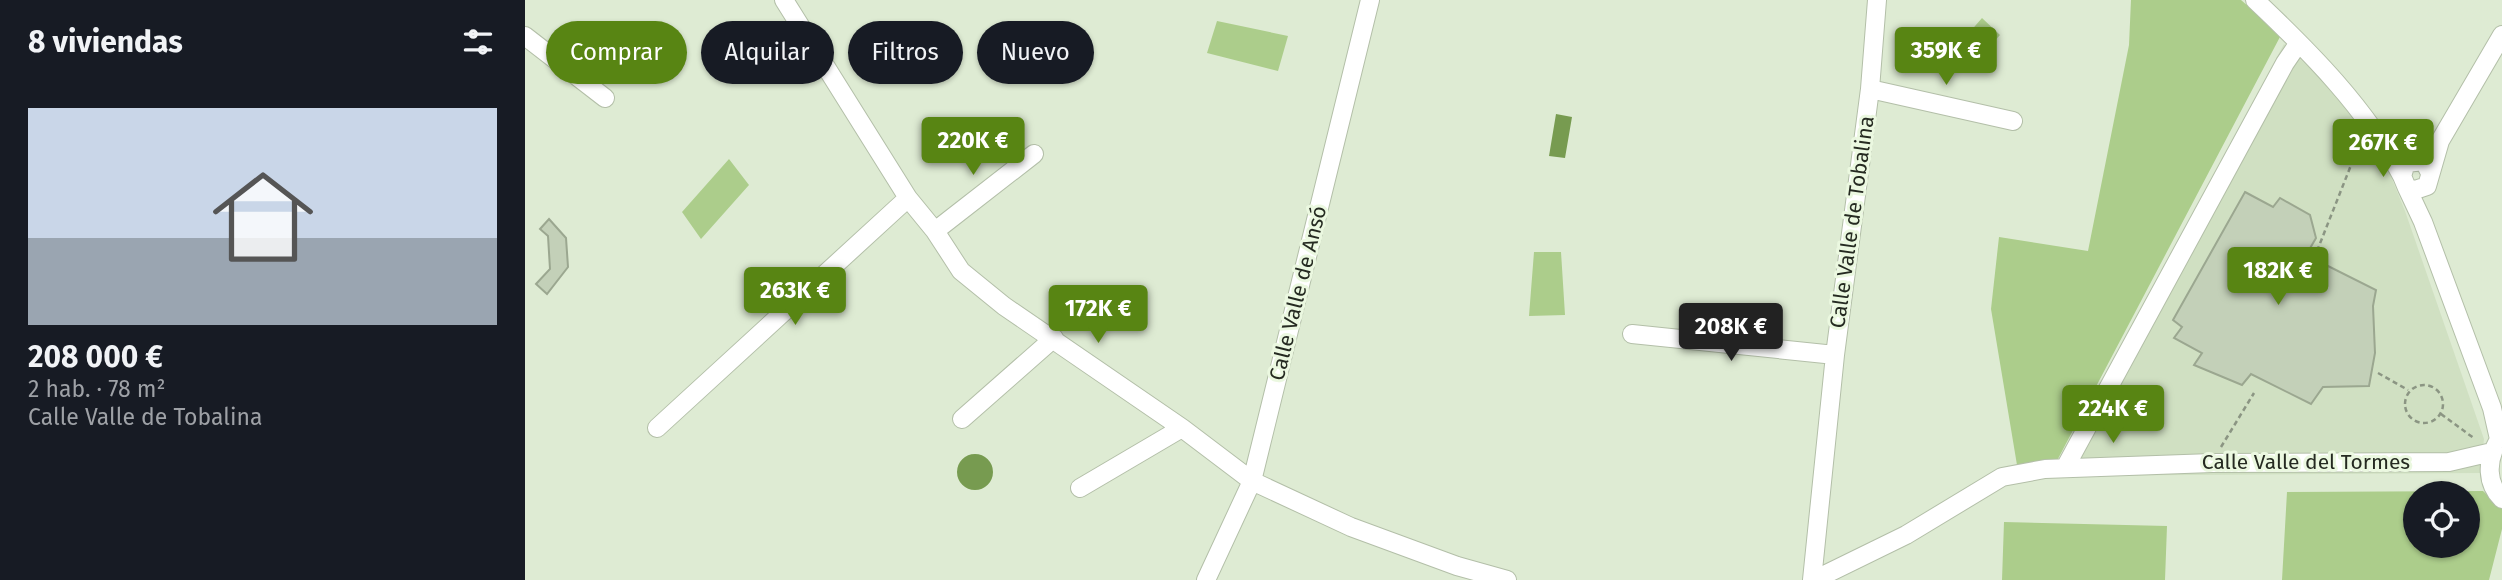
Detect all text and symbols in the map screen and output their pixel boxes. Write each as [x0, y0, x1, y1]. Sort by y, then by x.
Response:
chip: Comprar [546, 21, 687, 84]
chip: Alquilar [701, 21, 834, 84]
chip: Filtros [848, 21, 963, 84]
chip: Nuevo [977, 21, 1094, 84]
icon: filters [459, 23, 497, 61]
text: 8 viviendas [28, 24, 183, 60]
pin: 359K € [1889, 28, 2003, 87]
text: 359K € [1911, 36, 1981, 64]
street label: Calle Valle de Tobalina [1824, 114, 1880, 330]
pin: 220K € [916, 118, 1030, 177]
pin: 267K € [2326, 120, 2440, 179]
text: 220K € [938, 126, 1008, 154]
text: 267K € [2349, 128, 2417, 156]
icon: home [200, 154, 326, 280]
street label: Calle Valle de Ansó [1264, 203, 1332, 383]
pin: 182K € [2221, 247, 2335, 307]
text: 182K € [2243, 256, 2313, 284]
pin: 263K € [738, 268, 852, 327]
text: 263K € [760, 276, 830, 304]
pin: 172K € [1041, 286, 1155, 345]
text: 172K € [1065, 294, 1131, 322]
pin: 208K € [1674, 304, 1788, 363]
text: 208K € [1695, 312, 1767, 340]
text: 208 000 € [28, 339, 163, 375]
text: 2 hab. · 78 m² [28, 375, 165, 403]
pin: 224K € [2056, 386, 2170, 445]
text: 224K € [2078, 394, 2148, 422]
text: Calle Valle de Tobalina [28, 403, 262, 431]
street label: Calle Valle del Tormes [2202, 449, 2410, 475]
map controls [2403, 481, 2480, 558]
button: locate [2403, 481, 2480, 558]

